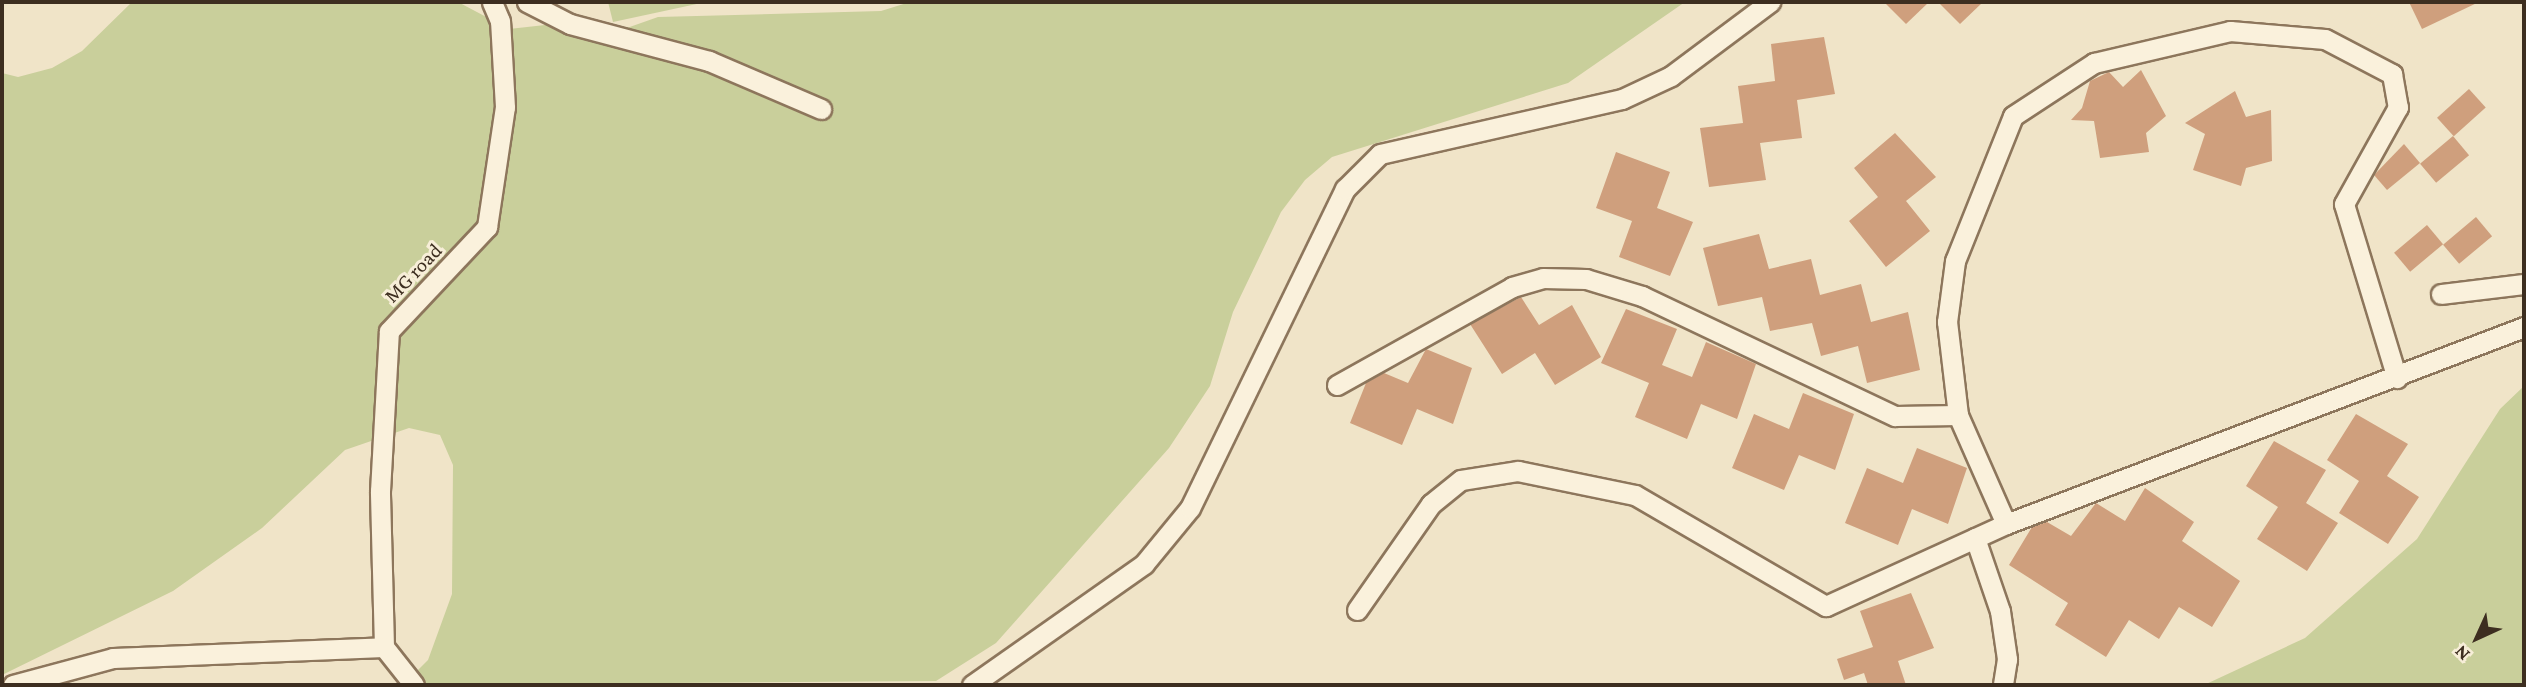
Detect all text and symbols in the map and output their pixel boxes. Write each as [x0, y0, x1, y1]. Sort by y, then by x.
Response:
street label: MG road [379, 238, 447, 308]
north arrow [2442, 603, 2512, 673]
text: N [2450, 641, 2474, 665]

